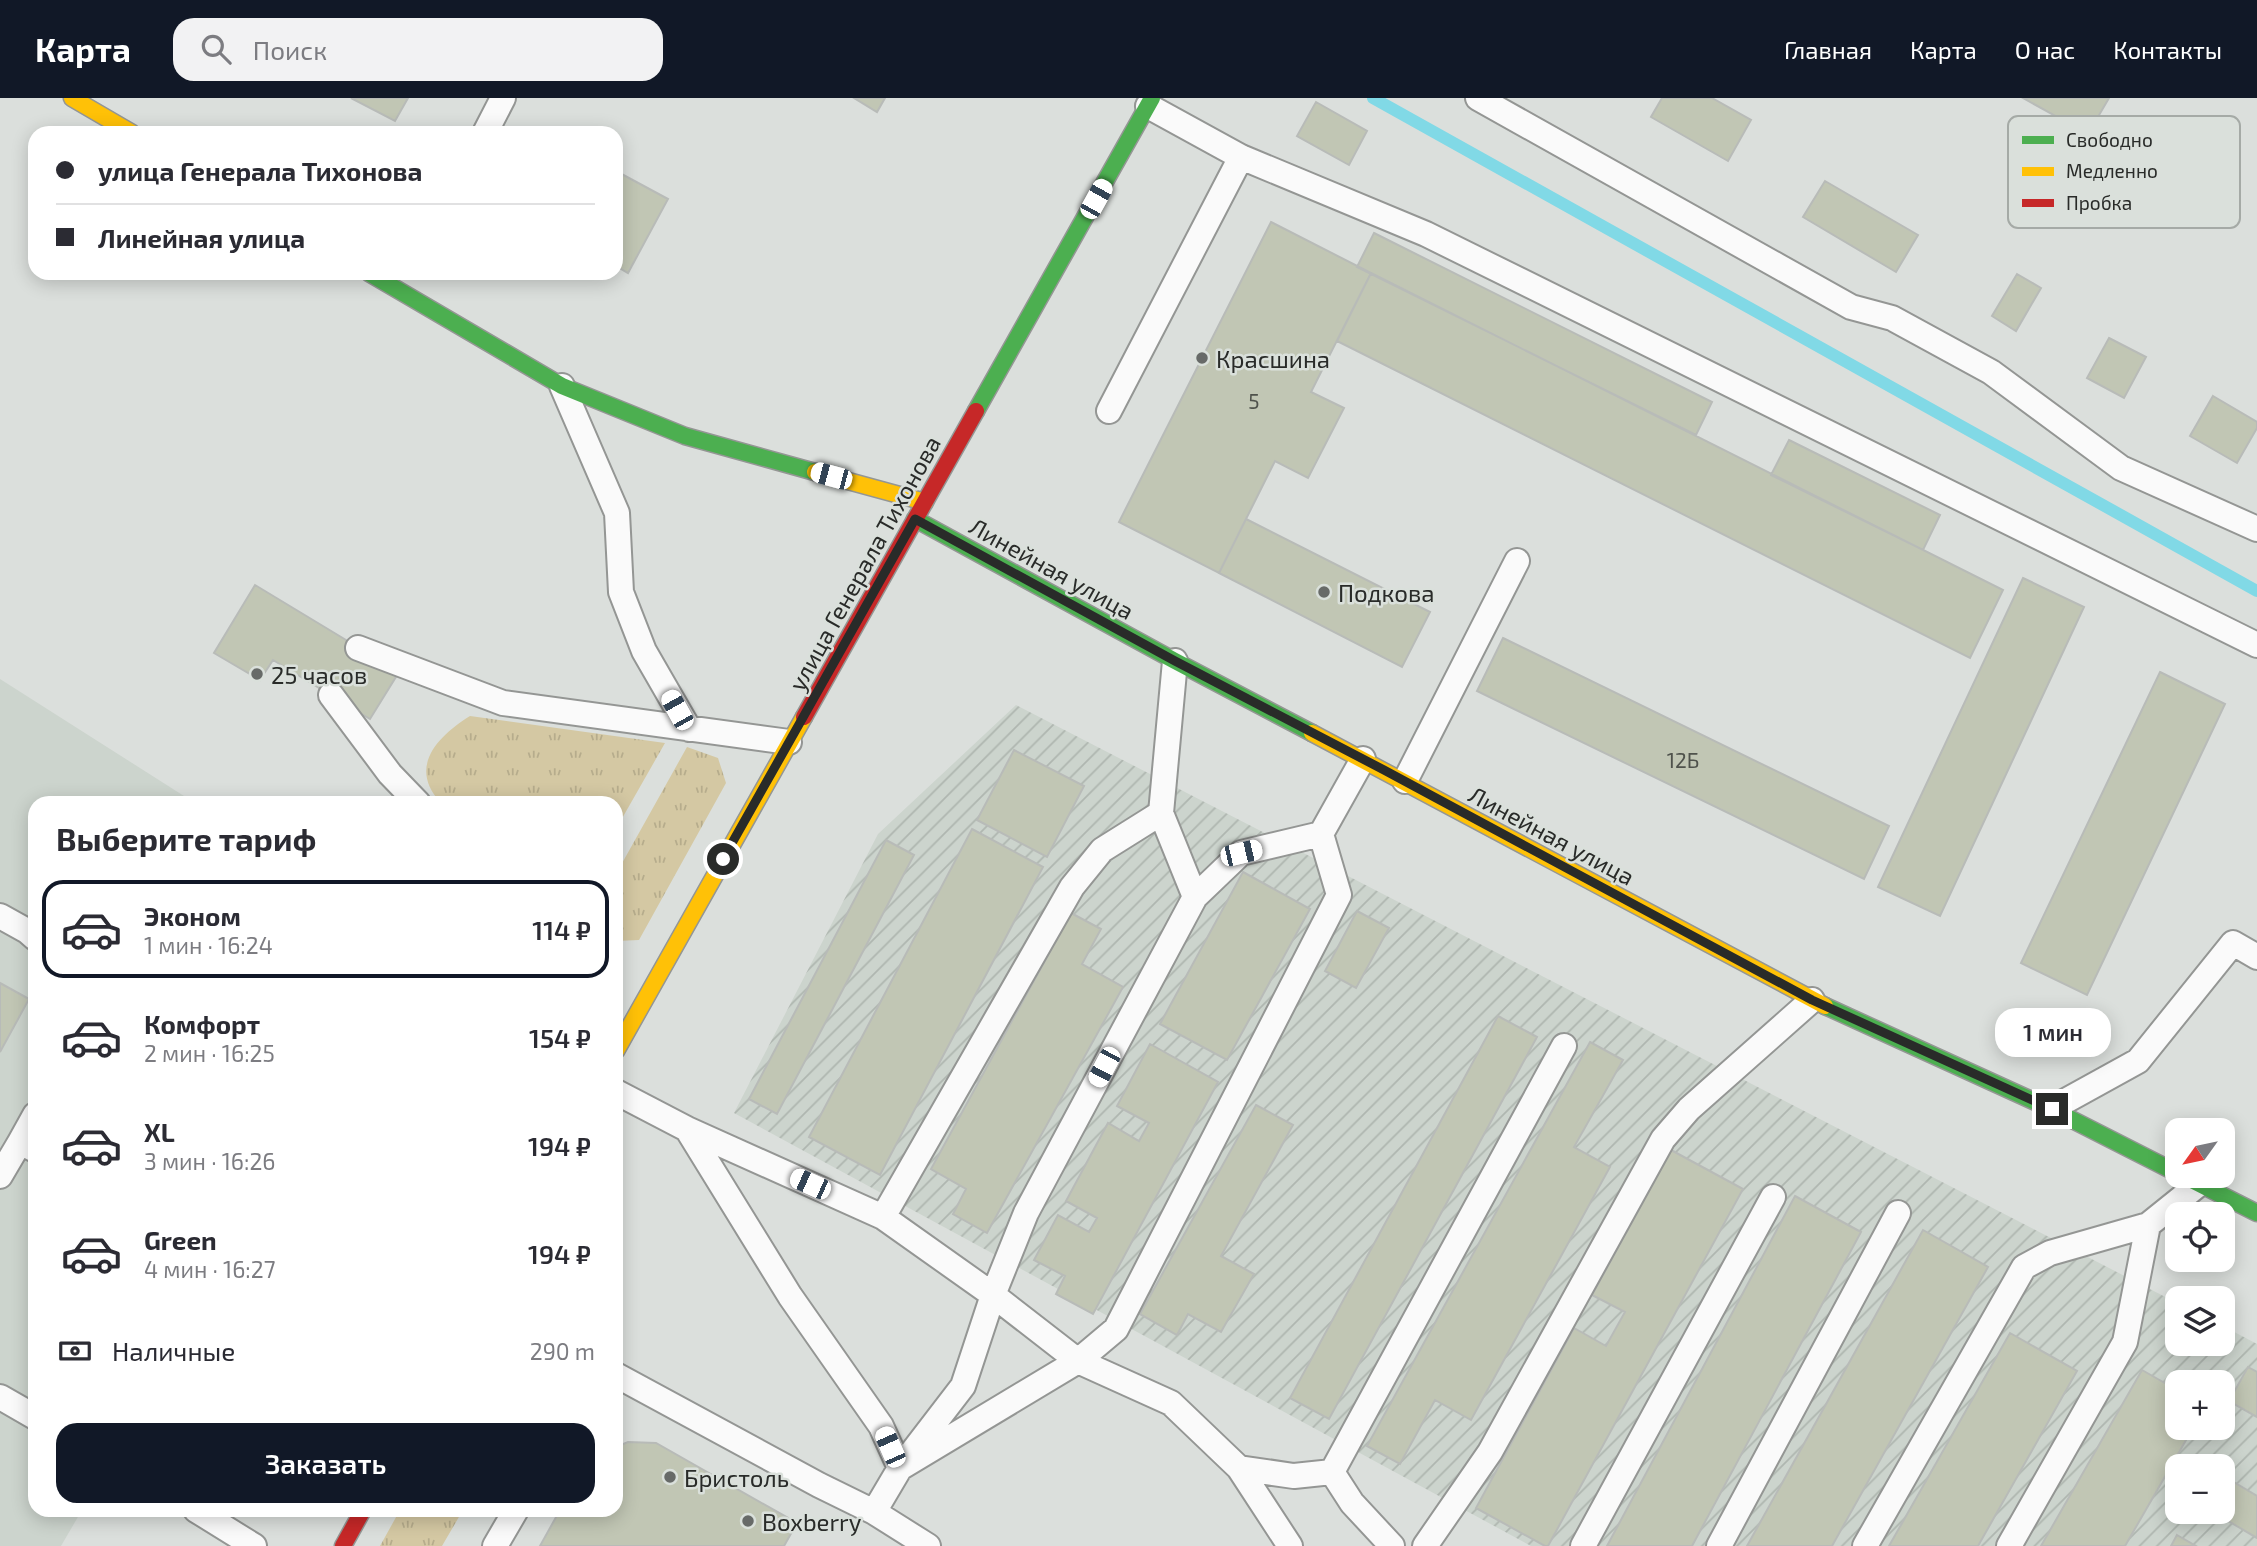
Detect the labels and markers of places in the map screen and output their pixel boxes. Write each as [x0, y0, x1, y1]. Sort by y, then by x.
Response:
place label: Красшина [1216, 344, 1330, 373]
marker: Красшина [1194, 350, 1210, 366]
place label: Подкова [1338, 578, 1435, 607]
marker: Подкова [1316, 584, 1332, 600]
place label: 25 часов [271, 660, 367, 689]
marker: 25 часов [249, 666, 265, 682]
place label: Бристоль [684, 1463, 789, 1492]
marker: Бристоль [662, 1469, 678, 1485]
place label: Boxberry [762, 1507, 862, 1536]
marker: Boxberry [740, 1513, 756, 1529]

